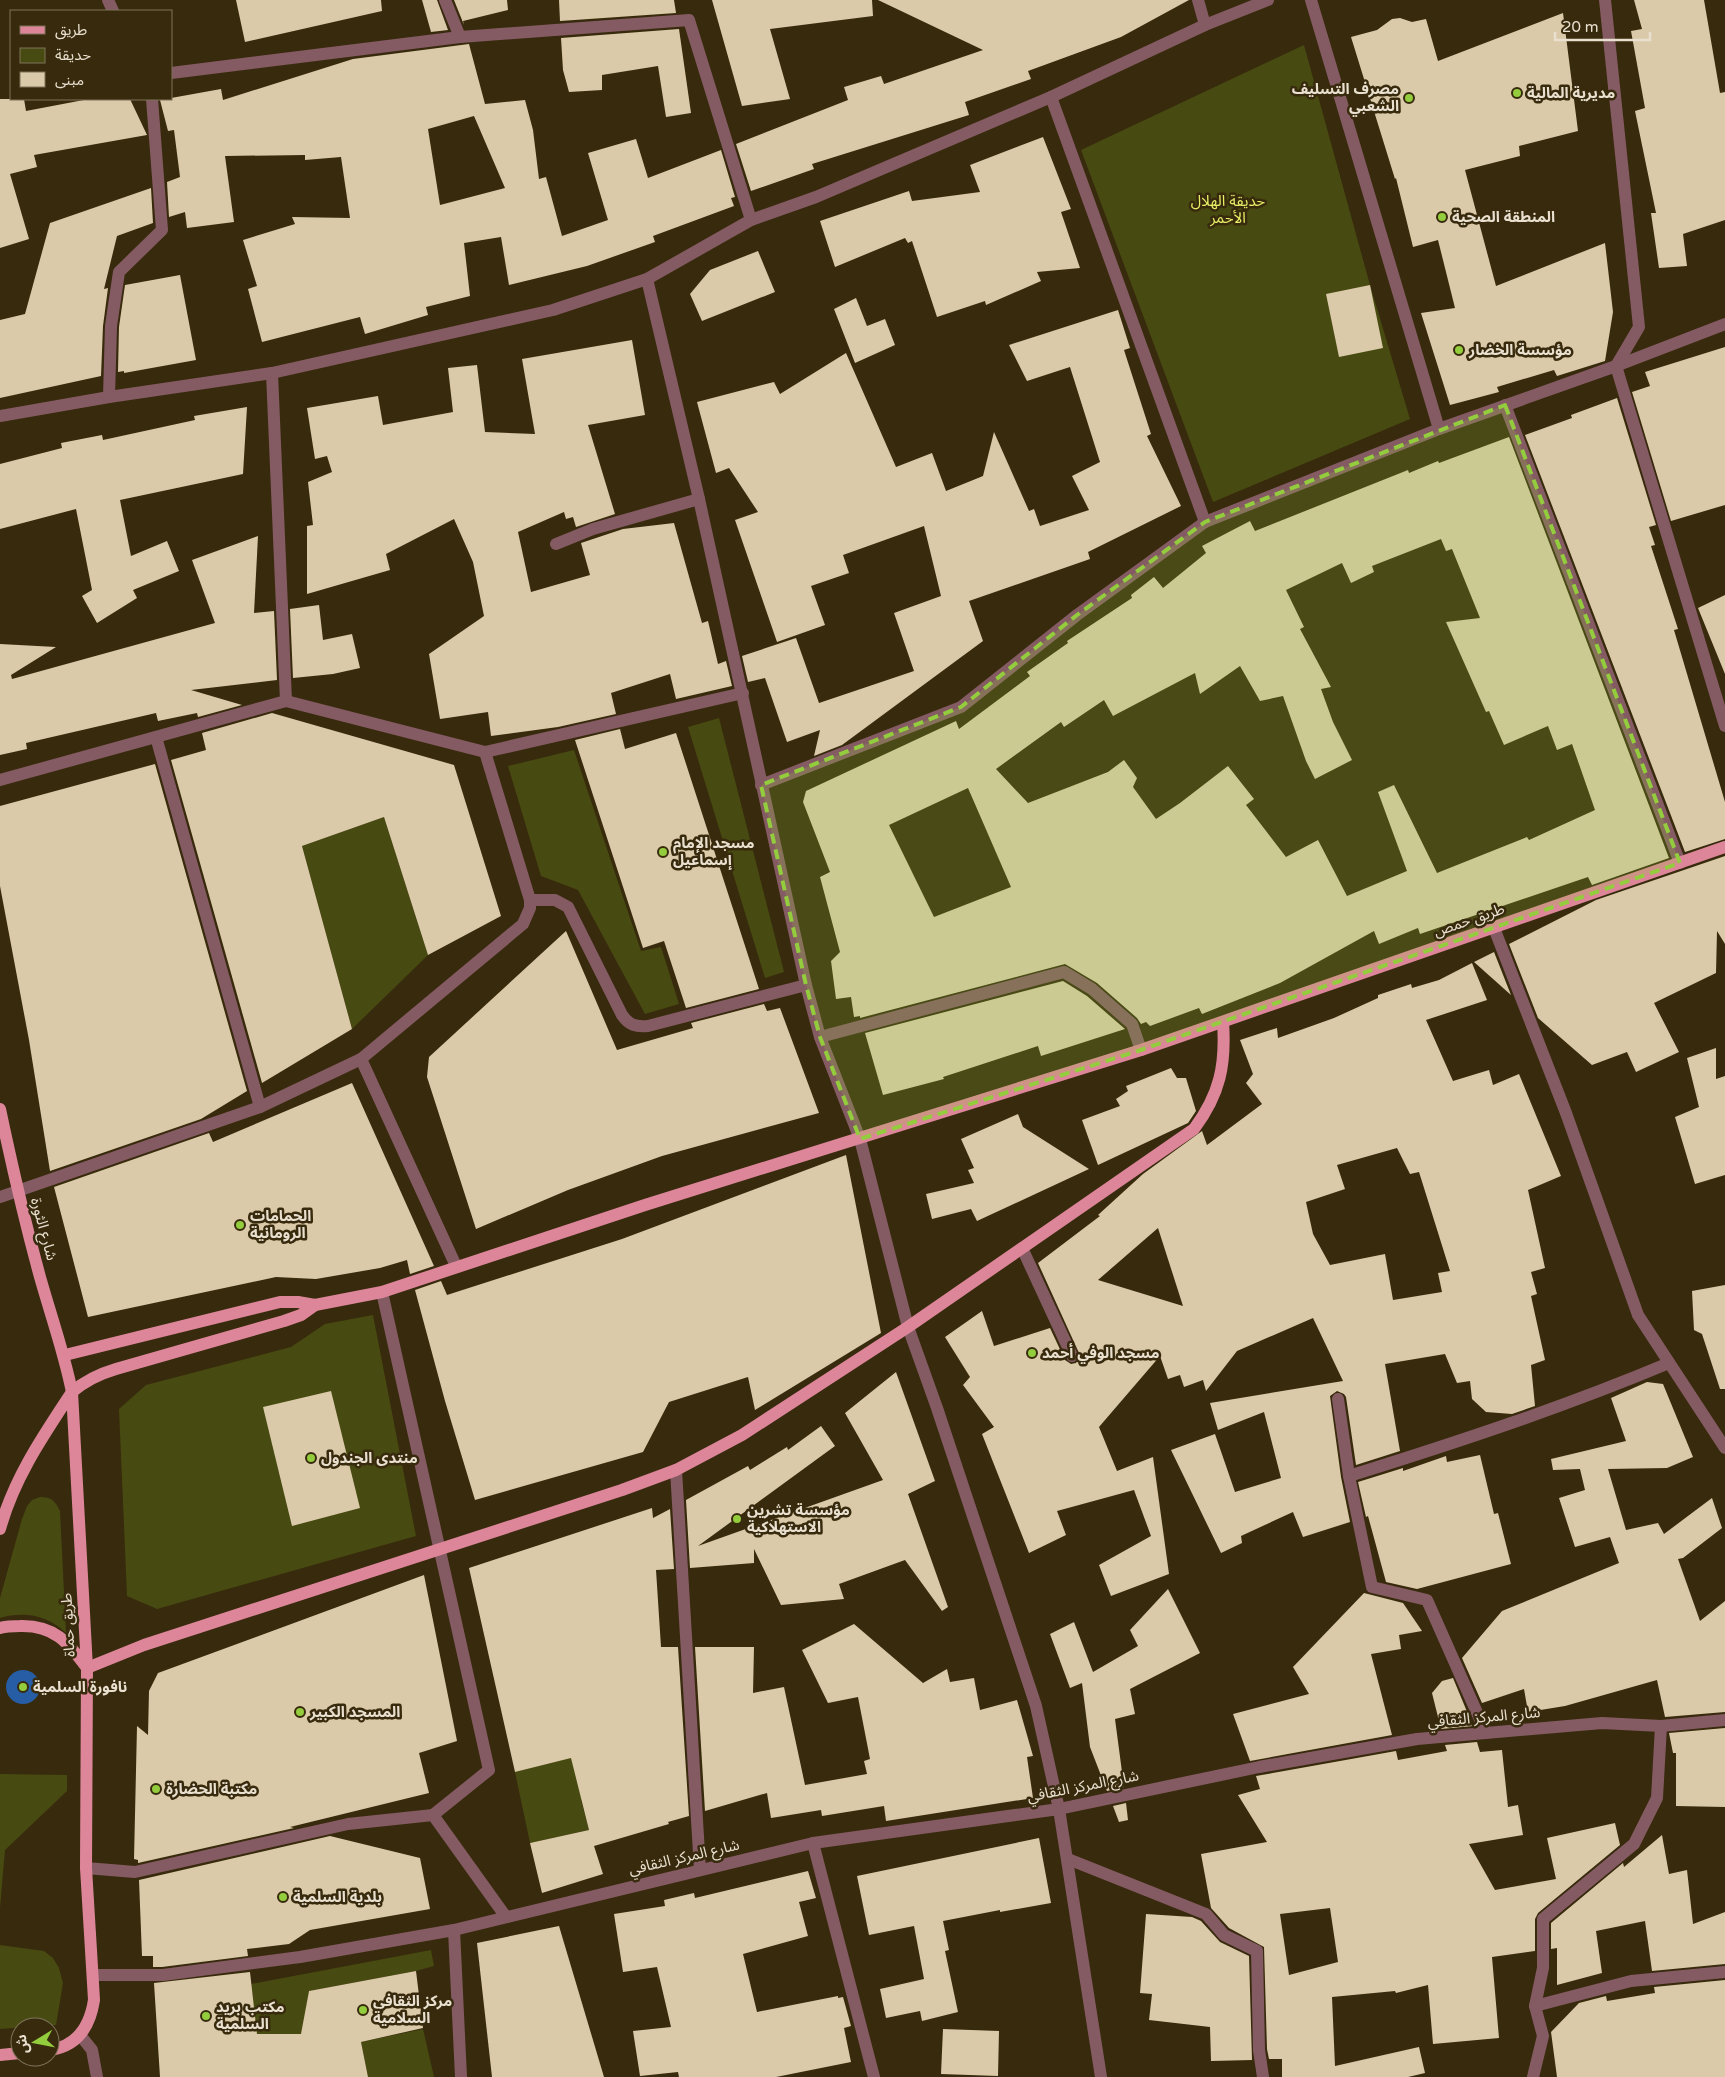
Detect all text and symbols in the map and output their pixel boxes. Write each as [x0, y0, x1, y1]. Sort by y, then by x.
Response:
legend [10, 10, 172, 100]
scale bar [1555, 10, 1650, 42]
text: 20 m [1562, 18, 1599, 36]
text: طريق [55, 21, 87, 40]
text: حديقة [55, 46, 91, 64]
text: مبنى [55, 71, 84, 89]
place label: مصرف التسليف الشعبي [1292, 80, 1399, 117]
place label: مديرية المالية [1527, 84, 1615, 102]
marker: مديرية المالية [1511, 87, 1523, 99]
marker: مصرف التسليف الشعبي [1403, 92, 1415, 104]
park label: حديقة الهلال الأحمر [1191, 192, 1265, 227]
place label: المنطقة الصحية [1452, 208, 1555, 226]
marker: المنطقة الصحية [1436, 211, 1448, 223]
place label: مؤسسة الخضار [1468, 341, 1572, 359]
marker: مؤسسة الخضار [1453, 344, 1465, 356]
place label: مسجد الإمام إسماعيل [673, 834, 755, 870]
marker: مسجد الإمام إسماعيل [657, 846, 669, 858]
street label: طريق حمص [1431, 899, 1507, 941]
street label: شارع الثورة [24, 1196, 61, 1263]
place label: الحمامات الرومانية [250, 1207, 311, 1242]
marker: الحمامات الرومانية [234, 1219, 246, 1231]
place label: مسجد الوفي أحمد [1042, 1343, 1160, 1364]
marker: مسجد الوفي أحمد [1026, 1347, 1038, 1359]
place label: منتدى الجندول [321, 1449, 418, 1467]
marker: منتدى الجندول [305, 1452, 317, 1464]
place label: مؤسسة تشرين الاستهلاكية [747, 1501, 850, 1536]
marker: مؤسسة تشرين الاستهلاكية [731, 1513, 743, 1525]
street label: طريق حماة [57, 1592, 80, 1657]
place label: نافورة السلمية [33, 1678, 127, 1696]
marker: نافورة السلمية [17, 1681, 29, 1693]
place label: المسجد الكبير [309, 1703, 400, 1721]
street label: شارع المركز الثقافي [1427, 1703, 1542, 1734]
marker: المسجد الكبير [294, 1706, 306, 1718]
street label: شارع المركز الثقافي [1026, 1766, 1141, 1809]
place label: مكتبة الحضارة [166, 1780, 257, 1798]
marker: مكتبة الحضارة [150, 1783, 162, 1795]
street label: شارع المركز الثقافي [627, 1835, 742, 1881]
place label: بلدية السلمية [293, 1888, 382, 1906]
marker: بلدية السلمية [277, 1891, 289, 1903]
place label: مركز الثقافي السلامية [373, 1992, 452, 2027]
place label: مكتب بريد السلمية [216, 1998, 285, 2033]
marker: مركز الثقافي السلامية [357, 2004, 369, 2016]
marker: مكتب بريد السلمية [200, 2010, 212, 2022]
north arrow [10, 2017, 60, 2067]
text: ش [13, 2033, 33, 2055]

